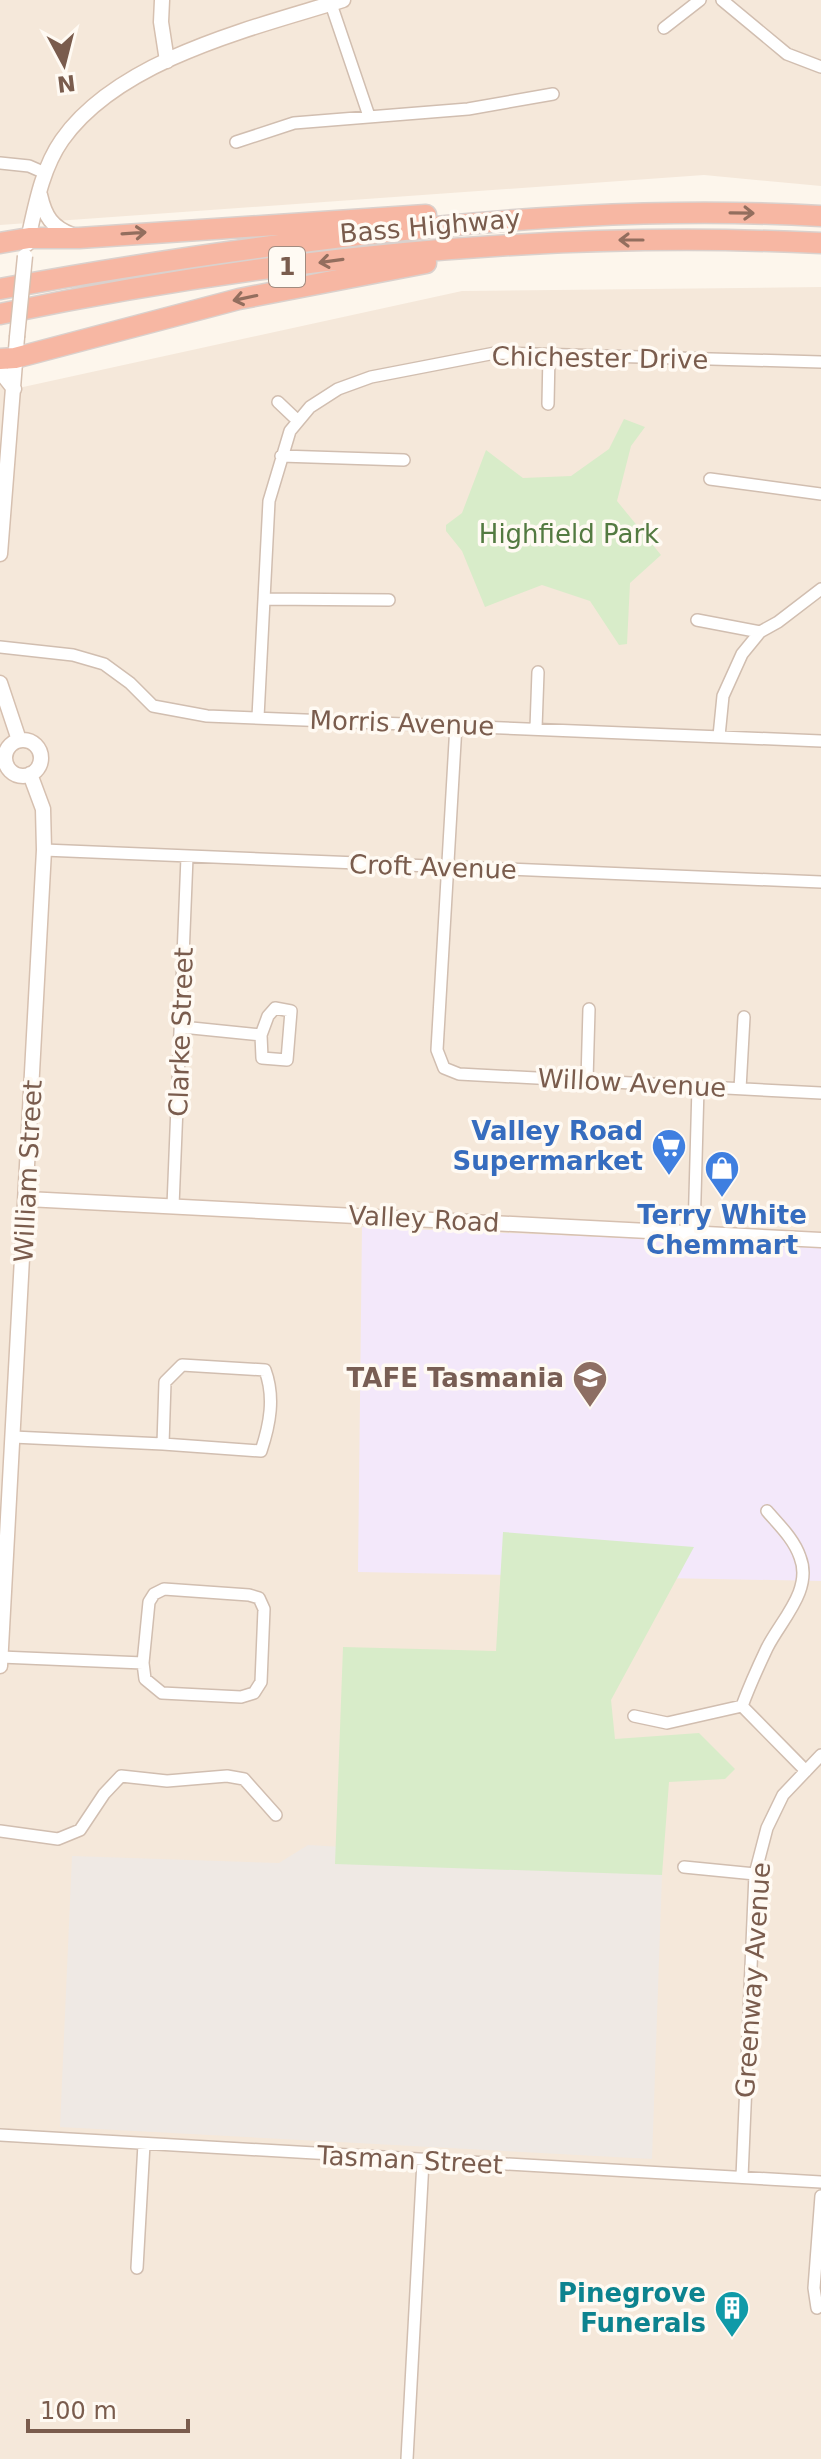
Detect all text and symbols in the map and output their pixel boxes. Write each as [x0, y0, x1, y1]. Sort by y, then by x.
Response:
north arrow [24, 24, 104, 104]
text: N [56, 70, 77, 97]
street label: Bass Highway [338, 203, 522, 249]
one-way arrow [728, 205, 755, 221]
one-way arrow [120, 225, 147, 240]
one-way arrow [618, 232, 645, 248]
road number: 1 [269, 247, 305, 287]
one-way arrow [319, 254, 344, 269]
one-way arrow [232, 291, 258, 306]
street label: Chichester Drive [491, 341, 709, 375]
park label: Highfield Park [479, 519, 659, 549]
street label: Morris Avenue [309, 705, 495, 741]
street label: Croft Avenue [349, 849, 517, 885]
street label: Clarke Street [163, 947, 199, 1117]
street label: Willow Avenue [537, 1063, 727, 1103]
street label: William Street [8, 1079, 48, 1263]
place label: Valley Road Supermarket [453, 1116, 643, 1176]
supermarket icon: Valley Road Supermarket [650, 1127, 688, 1177]
shop icon: Terry White Chemmart [703, 1149, 741, 1199]
street label: Valley Road [348, 1200, 500, 1238]
place label: Terry White Chemmart [637, 1200, 807, 1260]
school or university icon: TAFE Tasmania [571, 1359, 609, 1409]
place label: TAFE Tasmania [347, 1363, 564, 1393]
street label: Greenway Avenue [730, 1861, 776, 2099]
street label: Tasman Street [315, 2140, 504, 2180]
place label: Pinegrove Funerals [558, 2278, 706, 2338]
building icon: Pinegrove Funerals [713, 2289, 751, 2339]
scale bar [28, 2383, 188, 2433]
text: 100 m [40, 2397, 117, 2425]

